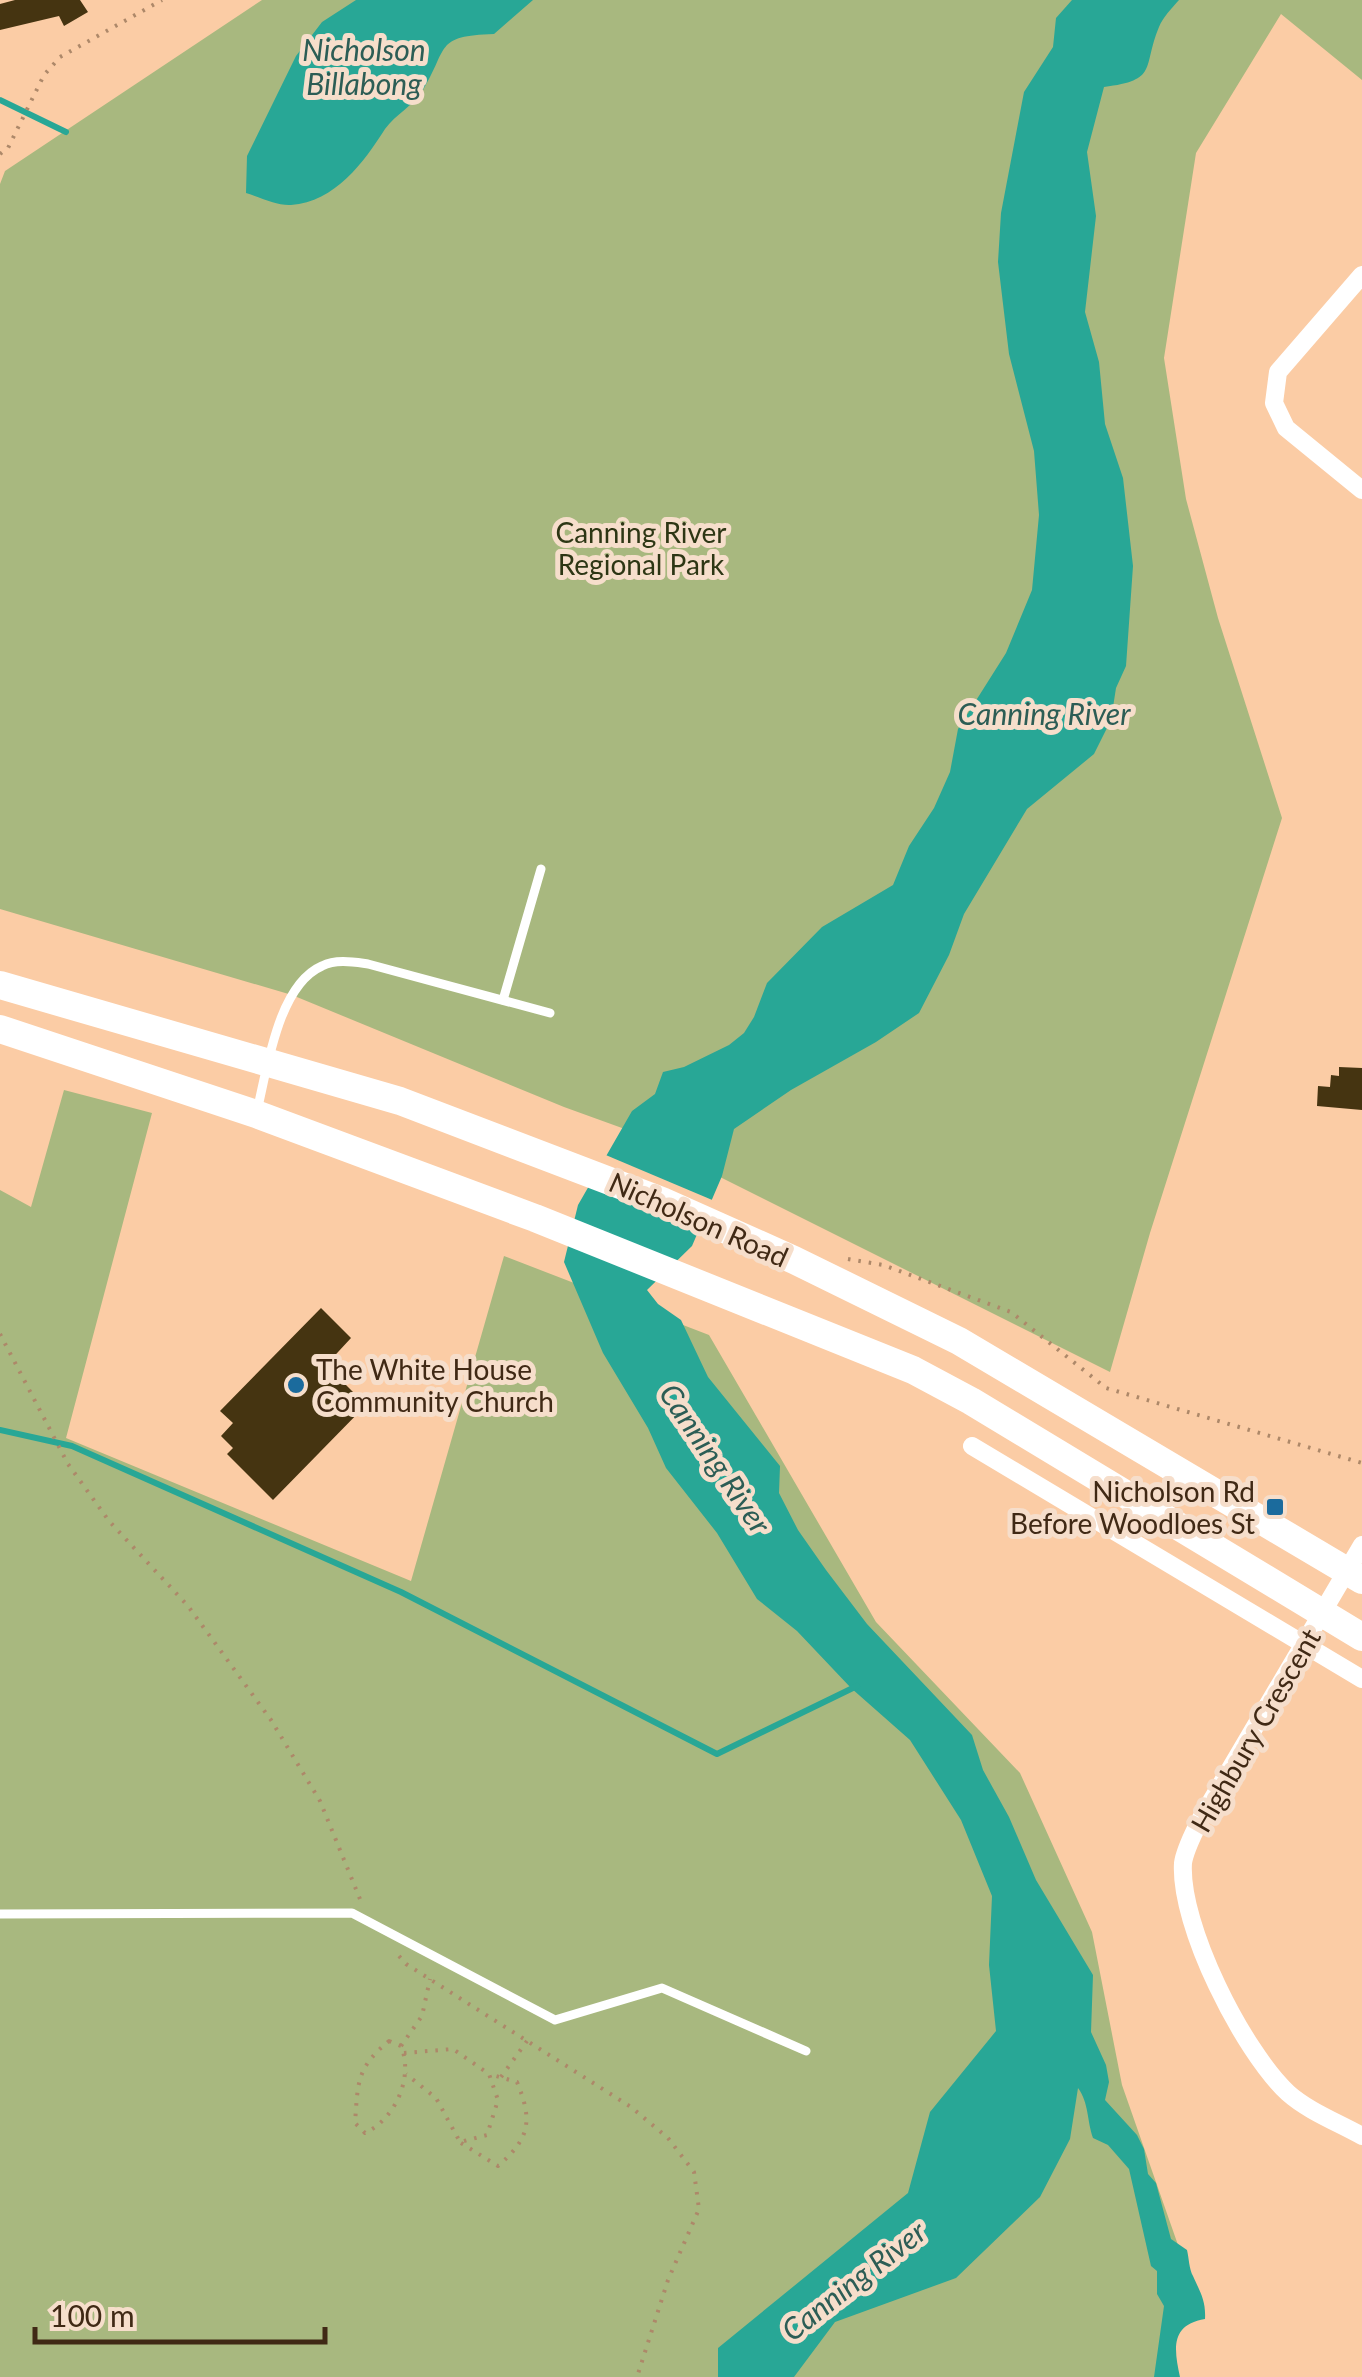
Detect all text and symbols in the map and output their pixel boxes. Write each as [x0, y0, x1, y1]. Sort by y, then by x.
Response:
water label: Nicholson Billabong [302, 31, 426, 101]
park label: Canning River Regional Park [555, 515, 727, 581]
water label: Canning River [958, 695, 1131, 731]
street label: Nicholson Road [604, 1164, 794, 1274]
place label: The White House Community Church [316, 1352, 554, 1418]
marker: The White House Community Church [285, 1374, 307, 1396]
water label: Canning River [653, 1376, 780, 1540]
place label: Nicholson Rd Before Woodloes St [1010, 1474, 1255, 1540]
marker: Nicholson Rd Before Woodloes St [1264, 1496, 1286, 1518]
street label: Highbury Crescent [1183, 1622, 1327, 1838]
water label: Canning River [774, 2212, 933, 2347]
scale bar [35, 2282, 325, 2344]
text: 100 m [50, 2297, 135, 2333]

